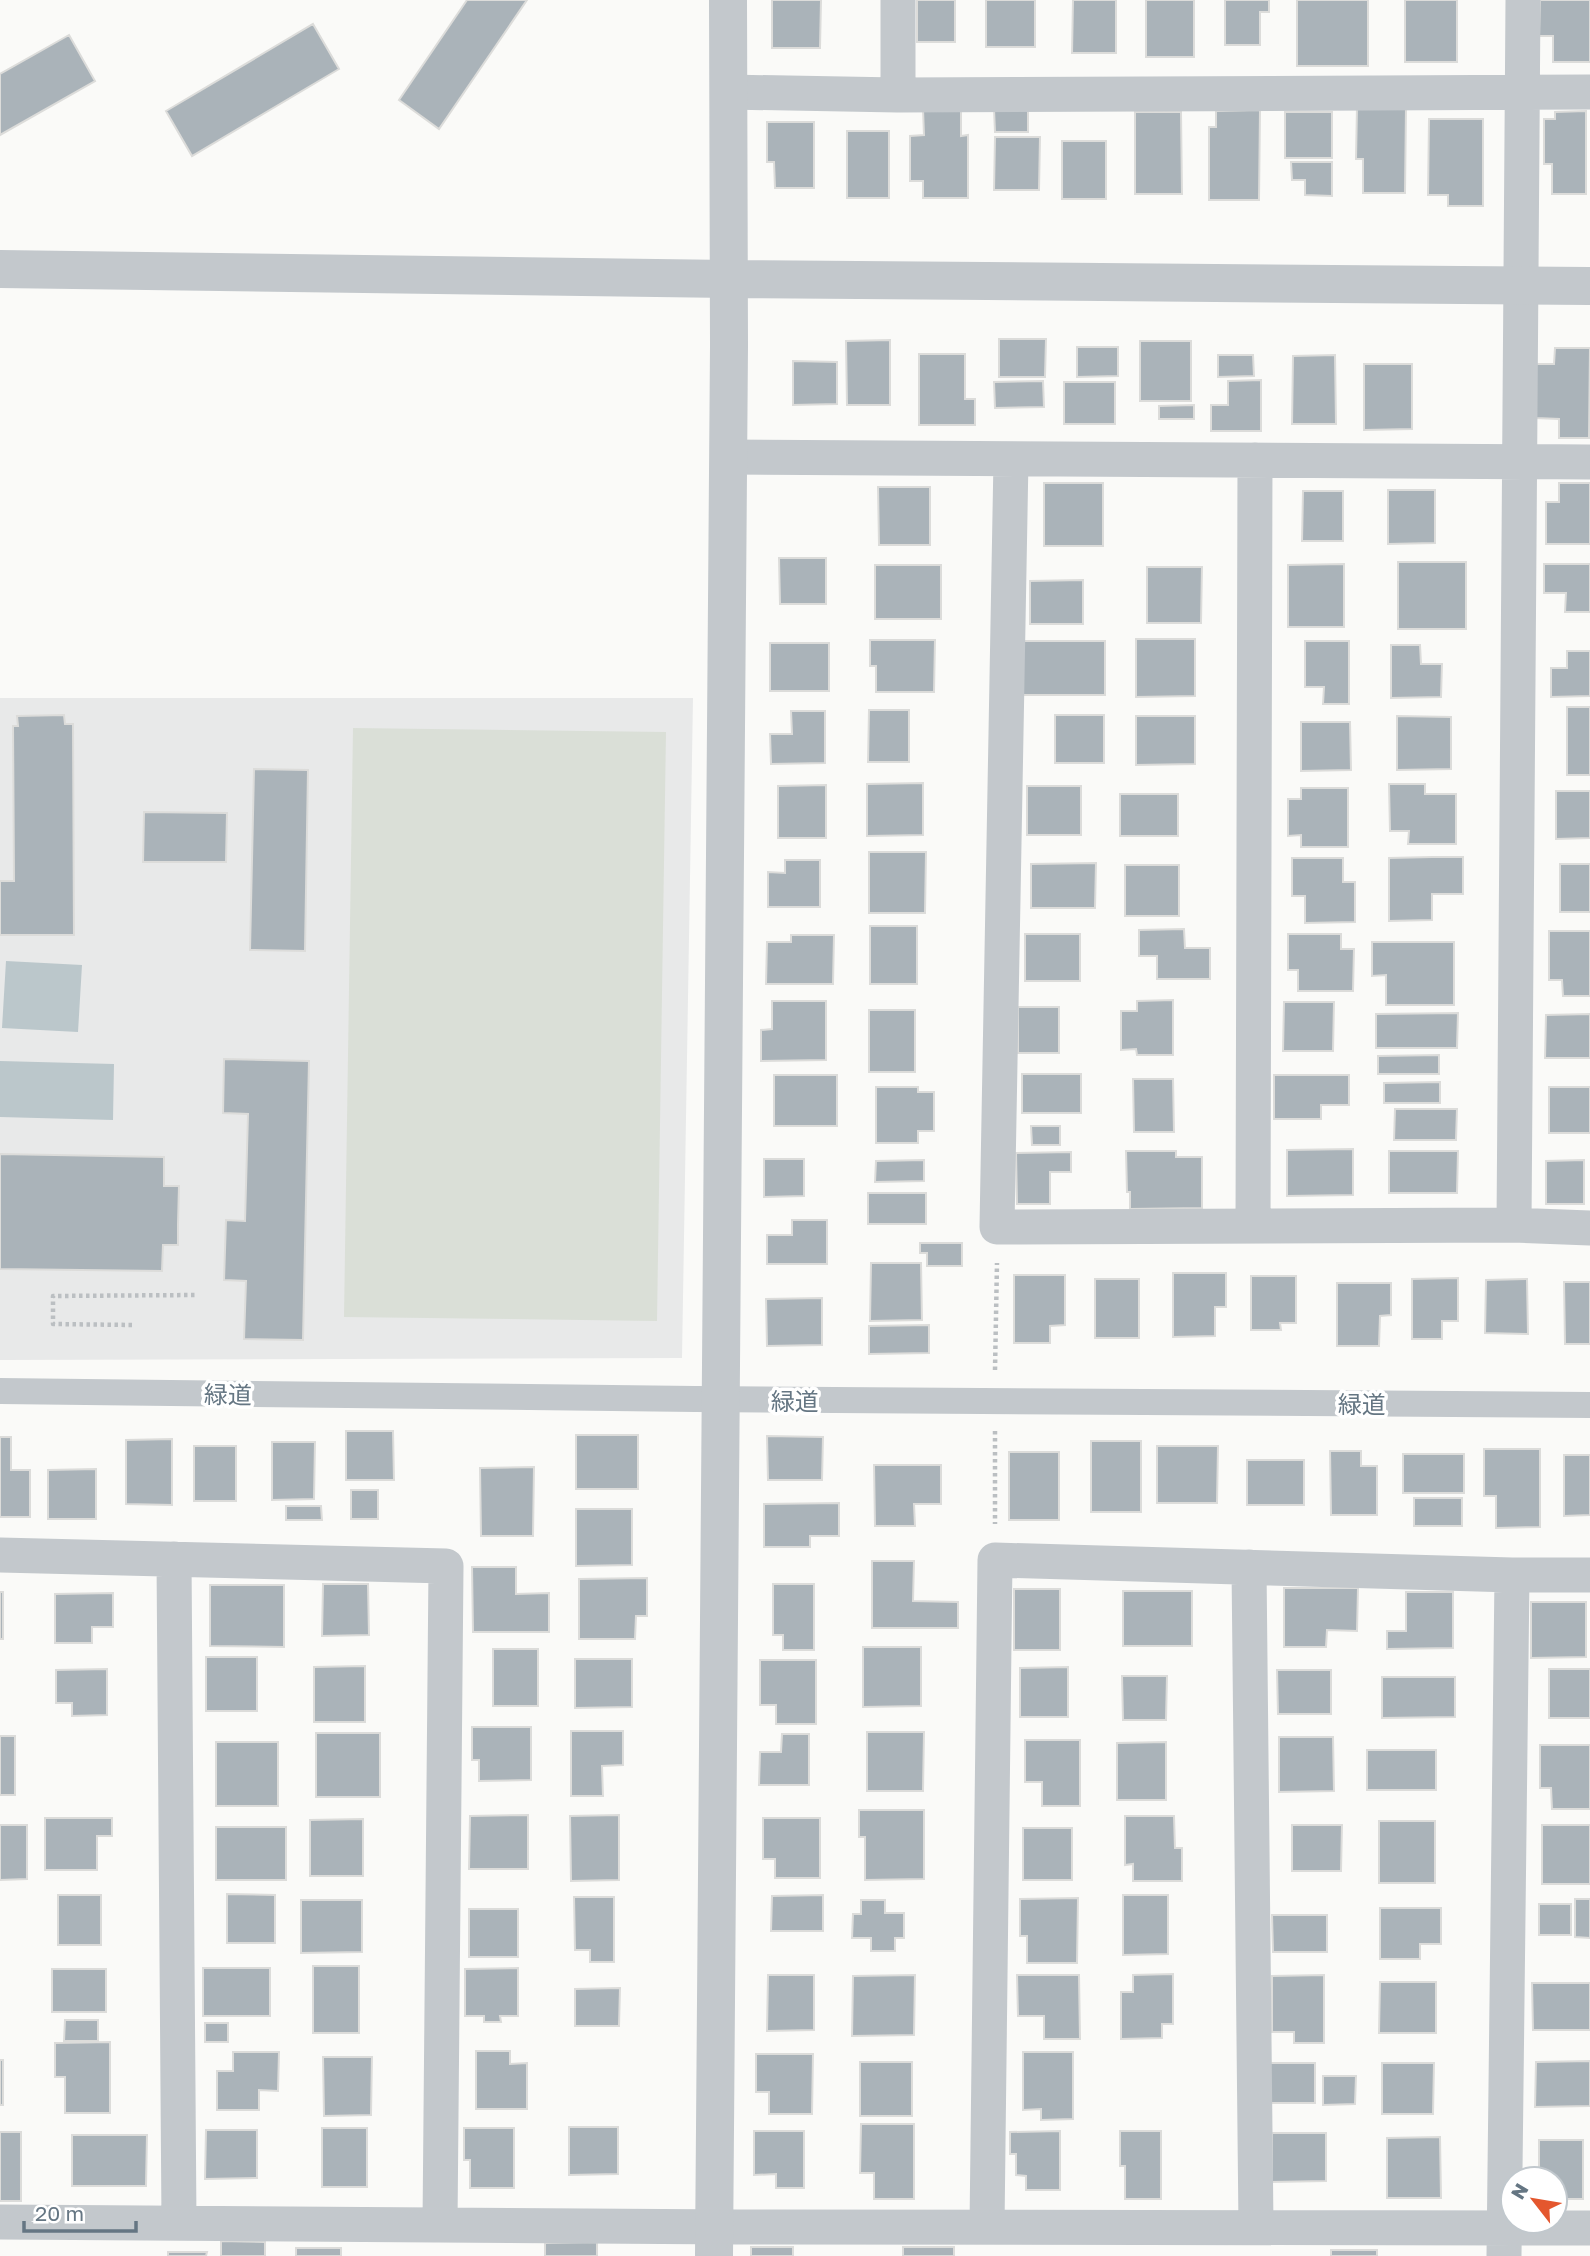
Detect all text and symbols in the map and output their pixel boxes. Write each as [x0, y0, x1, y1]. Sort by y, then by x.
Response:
street label: 緑道 [204, 1379, 252, 1409]
street label: 緑道 [771, 1386, 819, 1415]
street label: 緑道 [1338, 1389, 1386, 1418]
north arrow [1499, 2165, 1569, 2235]
text: N [1505, 2179, 1533, 2203]
scale bar [24, 2190, 136, 2234]
text: 20 m [35, 2200, 84, 2226]

